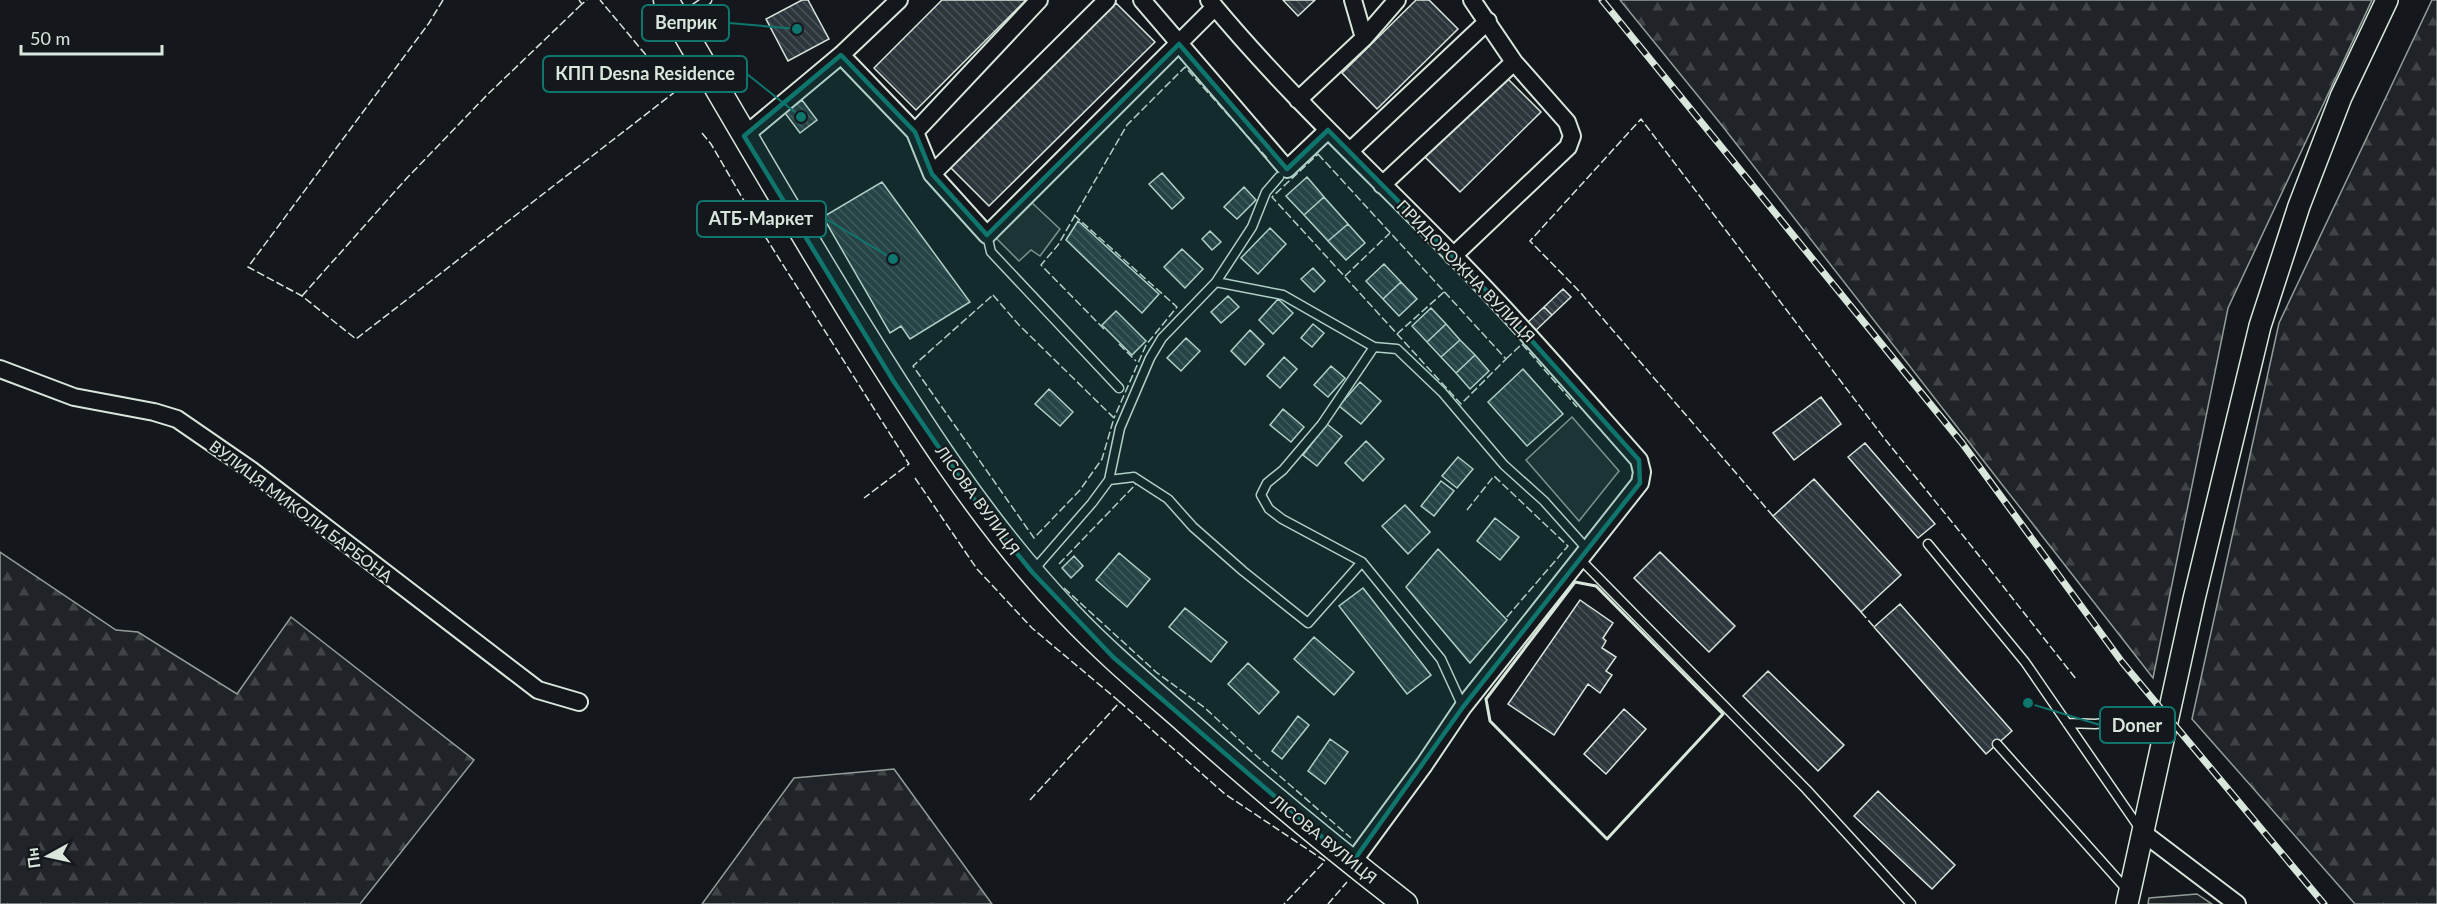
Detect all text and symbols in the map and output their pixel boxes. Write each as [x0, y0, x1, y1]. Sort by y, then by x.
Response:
callout: Веприк [642, 5, 729, 41]
text: Веприк [655, 11, 717, 33]
scale bar [21, 18, 162, 56]
text: 50 m [30, 27, 70, 49]
callout: КПП Desna Residence [543, 56, 747, 92]
text: КПП Desna Residence [555, 62, 735, 84]
street label: ПРИДОРОЖНА ВУЛИЦЯ [1393, 196, 1539, 346]
callout: АТБ-Маркет [697, 201, 826, 237]
text: АТБ-Маркет [708, 207, 814, 229]
street label: ВУЛИЦЯ МИКОЛИ БАРБОНА [206, 436, 397, 586]
street label: ЛІСОВА ВУЛИЦЯ [932, 440, 1024, 558]
callout: Doner [2100, 707, 2175, 743]
text: Doner [2112, 714, 2162, 736]
street label: ЛІСОВА ВУЛИЦЯ [1267, 790, 1381, 887]
north arrow [18, 826, 78, 886]
text: Пн [22, 846, 44, 870]

